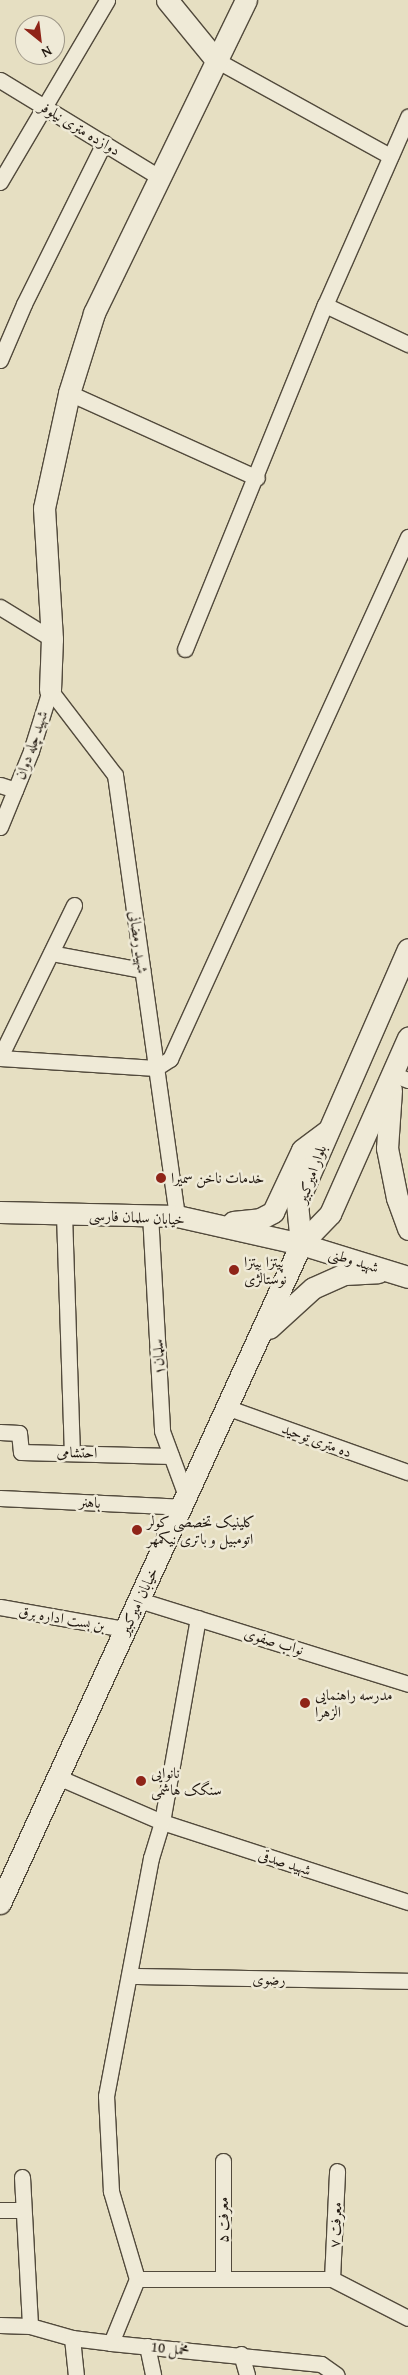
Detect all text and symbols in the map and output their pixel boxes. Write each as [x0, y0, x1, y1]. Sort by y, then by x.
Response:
north arrow [15, 15, 65, 65]
text: N [38, 41, 56, 63]
street label: دوازده متری نیلوفر [36, 97, 124, 159]
street label: شهید چله دوان [11, 708, 51, 782]
street label: شهید رمضانی [126, 909, 152, 975]
street label: بلوار امیرکبیر [292, 1142, 330, 1206]
place label: خدمات ناخن سمیرا [171, 1169, 264, 1187]
marker: خدمات ناخن سمیرا [155, 1172, 167, 1184]
street label: خیابان سلمان فارسی [89, 1206, 185, 1228]
street label: شهید وطنی [327, 1244, 381, 1276]
place label: پیتزا پیتزا نوستالژی [244, 1252, 287, 1287]
marker: پیتزا پیتزا نوستالژی [228, 1264, 240, 1276]
street label: سلمان۱ [148, 1338, 168, 1376]
street label: ده متری توحید [280, 1419, 354, 1461]
street label: احتشامی [56, 1443, 98, 1461]
street label: باهنر [79, 1492, 101, 1512]
place label: کلینیک تخصصی کولر اتومبیل و باتری نیکمهر [147, 1512, 255, 1547]
marker: کلینیک تخصصی کولر اتومبیل و باتری نیکمهر [131, 1524, 143, 1536]
street label: خیابان امیرکبیر [115, 1565, 161, 1637]
street label: بن بست اداره برق [17, 1602, 107, 1634]
street label: نواب صفوی [242, 1623, 306, 1659]
place label: مدرسه راهنمایی الزهرا [315, 1685, 392, 1720]
marker: مدرسه راهنمایی الزهرا [299, 1697, 311, 1709]
place label: نانوایی سنگک هاشمی [151, 1763, 222, 1798]
marker: نانوایی سنگک هاشمی [135, 1775, 147, 1787]
street label: شهید صدقی [256, 1845, 314, 1879]
street label: رضوی [252, 1970, 286, 1988]
street label: معرفت ۵ [214, 2197, 232, 2243]
street label: معرفت ۷ [325, 2201, 345, 2249]
street label: مخمل 10 [150, 2337, 190, 2359]

